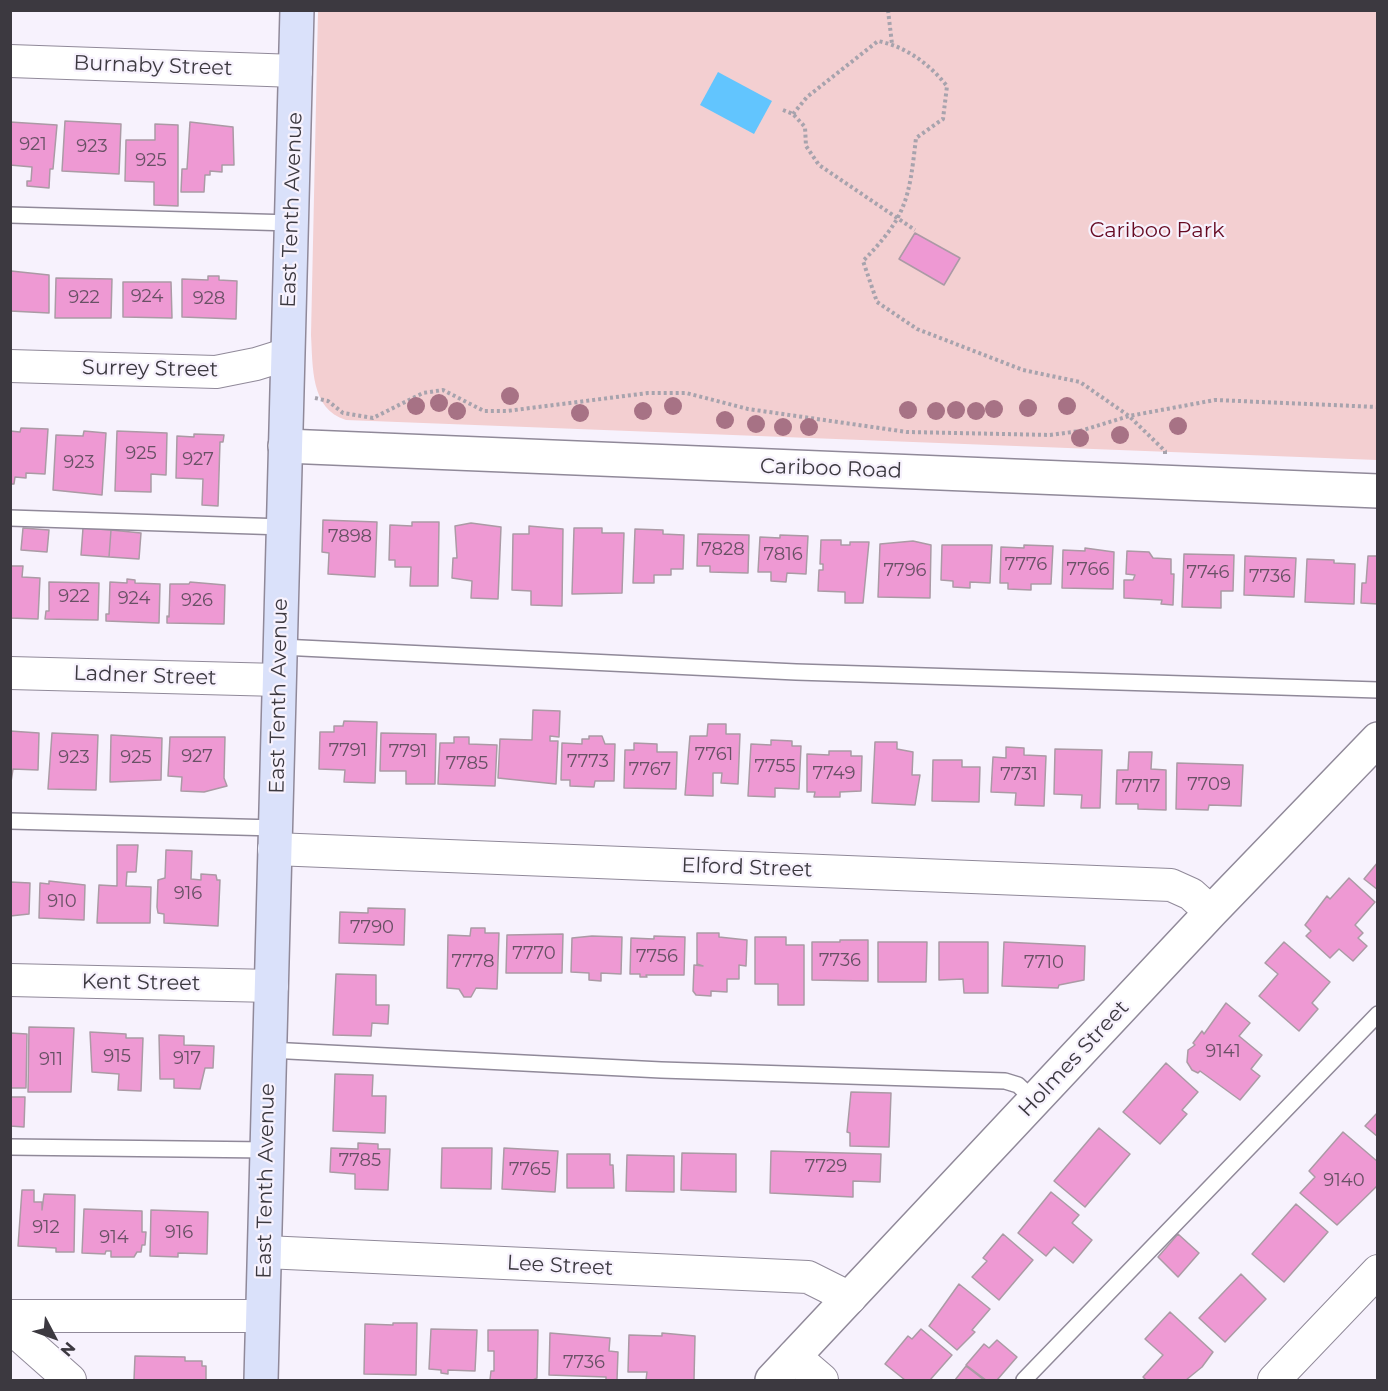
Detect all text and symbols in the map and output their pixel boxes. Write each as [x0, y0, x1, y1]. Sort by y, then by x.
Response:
street label: Burnaby Street [73, 51, 233, 81]
street label: East Tenth Avenue [276, 112, 308, 308]
house number: 921 [19, 134, 47, 156]
house number: 923 [76, 136, 108, 158]
house number: 925 [135, 150, 167, 172]
park label: Cariboo Park [1089, 218, 1225, 244]
house number: 924 [131, 286, 163, 308]
house number: 922 [68, 287, 100, 309]
house number: 928 [193, 288, 225, 310]
street label: Surrey Street [82, 355, 218, 383]
house number: 925 [125, 443, 157, 465]
house number: 927 [182, 449, 214, 471]
house number: 923 [63, 452, 95, 474]
street label: Cariboo Road [760, 454, 902, 484]
house number: 7898 [328, 526, 372, 548]
house number: 7828 [701, 539, 745, 561]
house number: 7816 [763, 544, 803, 566]
house number: 7776 [1005, 554, 1047, 576]
house number: 7766 [1067, 559, 1109, 581]
house number: 7796 [883, 560, 927, 582]
house number: 7746 [1187, 562, 1229, 584]
house number: 7736 [1249, 566, 1291, 588]
house number: 922 [58, 586, 90, 608]
house number: 924 [118, 588, 150, 610]
house number: 926 [181, 590, 213, 612]
street label: East Tenth Avenue [265, 598, 293, 794]
street label: Ladner Street [73, 661, 217, 691]
house number: 7791 [329, 740, 367, 762]
house number: 7791 [389, 741, 427, 763]
house number: 7761 [695, 744, 733, 766]
house number: 927 [181, 746, 213, 768]
house number: 923 [58, 747, 90, 769]
house number: 925 [120, 747, 152, 769]
house number: 7773 [567, 751, 609, 773]
house number: 7785 [446, 753, 488, 775]
house number: 7755 [754, 756, 796, 778]
house number: 7767 [629, 759, 671, 781]
house number: 7749 [813, 763, 855, 785]
house number: 7731 [1000, 764, 1038, 786]
house number: 7709 [1187, 774, 1231, 796]
house number: 7717 [1122, 776, 1160, 798]
street label: Elford Street [681, 853, 813, 883]
house number: 916 [174, 883, 202, 905]
house number: 910 [47, 891, 77, 913]
house number: 7790 [350, 917, 394, 939]
house number: 7770 [512, 943, 556, 965]
house number: 7756 [636, 946, 678, 968]
house number: 7736 [819, 950, 861, 972]
house number: 7778 [452, 951, 494, 973]
house number: 7710 [1024, 952, 1064, 974]
street label: Kent Street [81, 969, 201, 997]
street label: Holmes Street [1014, 996, 1134, 1122]
house number: 9141 [1205, 1041, 1241, 1063]
house number: 915 [103, 1046, 131, 1068]
house number: 917 [173, 1048, 201, 1070]
house number: 911 [39, 1049, 63, 1071]
street label: East Tenth Avenue [252, 1083, 280, 1279]
house number: 7785 [339, 1150, 381, 1172]
house number: 7729 [805, 1156, 847, 1178]
house number: 7765 [509, 1159, 551, 1181]
house number: 9140 [1323, 1170, 1365, 1192]
house number: 912 [32, 1217, 60, 1239]
house number: 916 [165, 1222, 193, 1244]
house number: 914 [99, 1227, 129, 1249]
street label: Lee Street [506, 1251, 614, 1281]
north arrow [24, 1307, 84, 1367]
text: N [57, 1338, 79, 1360]
house number: 7736 [563, 1352, 605, 1374]

